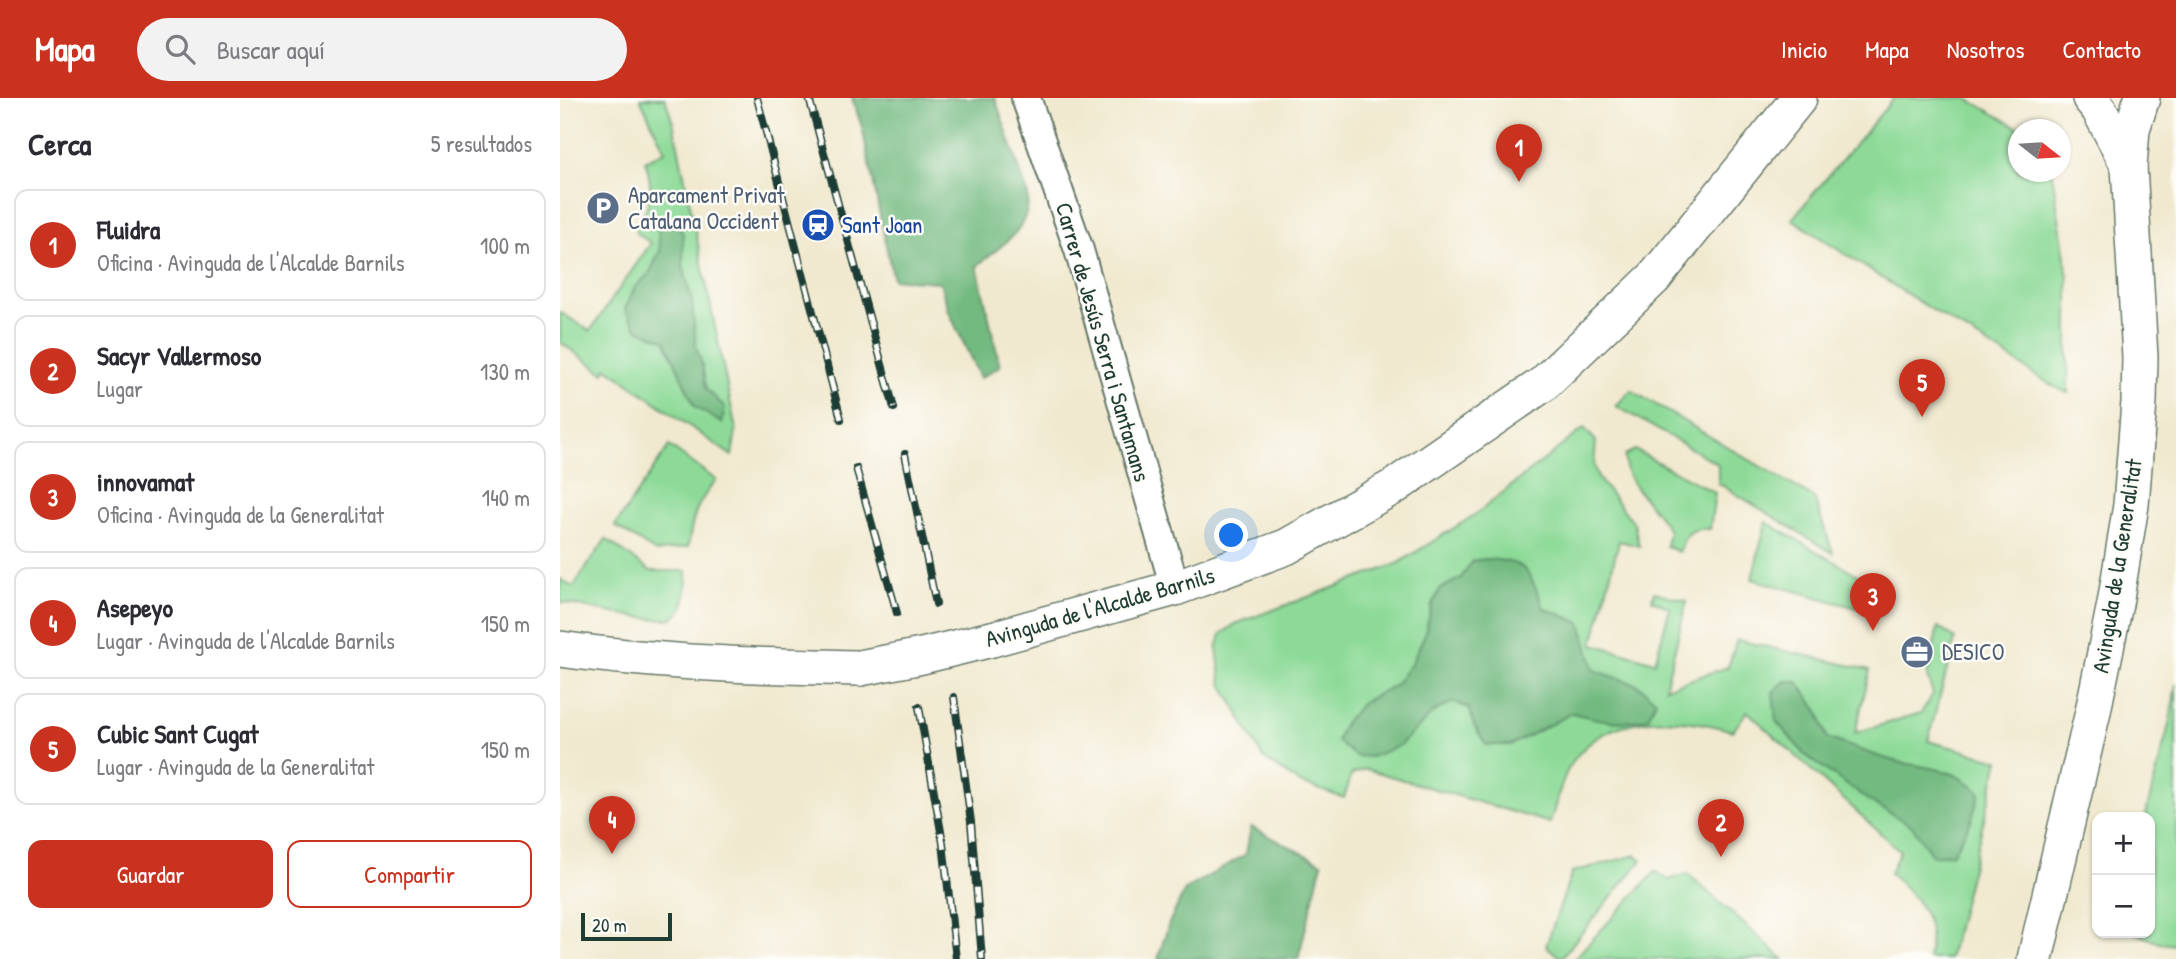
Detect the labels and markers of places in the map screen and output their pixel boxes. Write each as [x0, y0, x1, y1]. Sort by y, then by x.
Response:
pin: 1 [1496, 124, 1542, 182]
place label: Aparcament Privat Catalana Occident [628, 179, 786, 236]
parking icon: Aparcament Privat Catalana Occident [584, 189, 622, 227]
station icon: Sant Joan [799, 206, 837, 244]
place label: Sant Joan [842, 209, 922, 240]
pin: 5 [1899, 359, 1945, 417]
pin: 3 [1850, 573, 1896, 631]
office icon: DESICO [1898, 633, 1936, 671]
place label: DESICO [1942, 636, 2004, 667]
pin: 4 [589, 796, 635, 854]
pin: 2 [1698, 799, 1744, 857]

